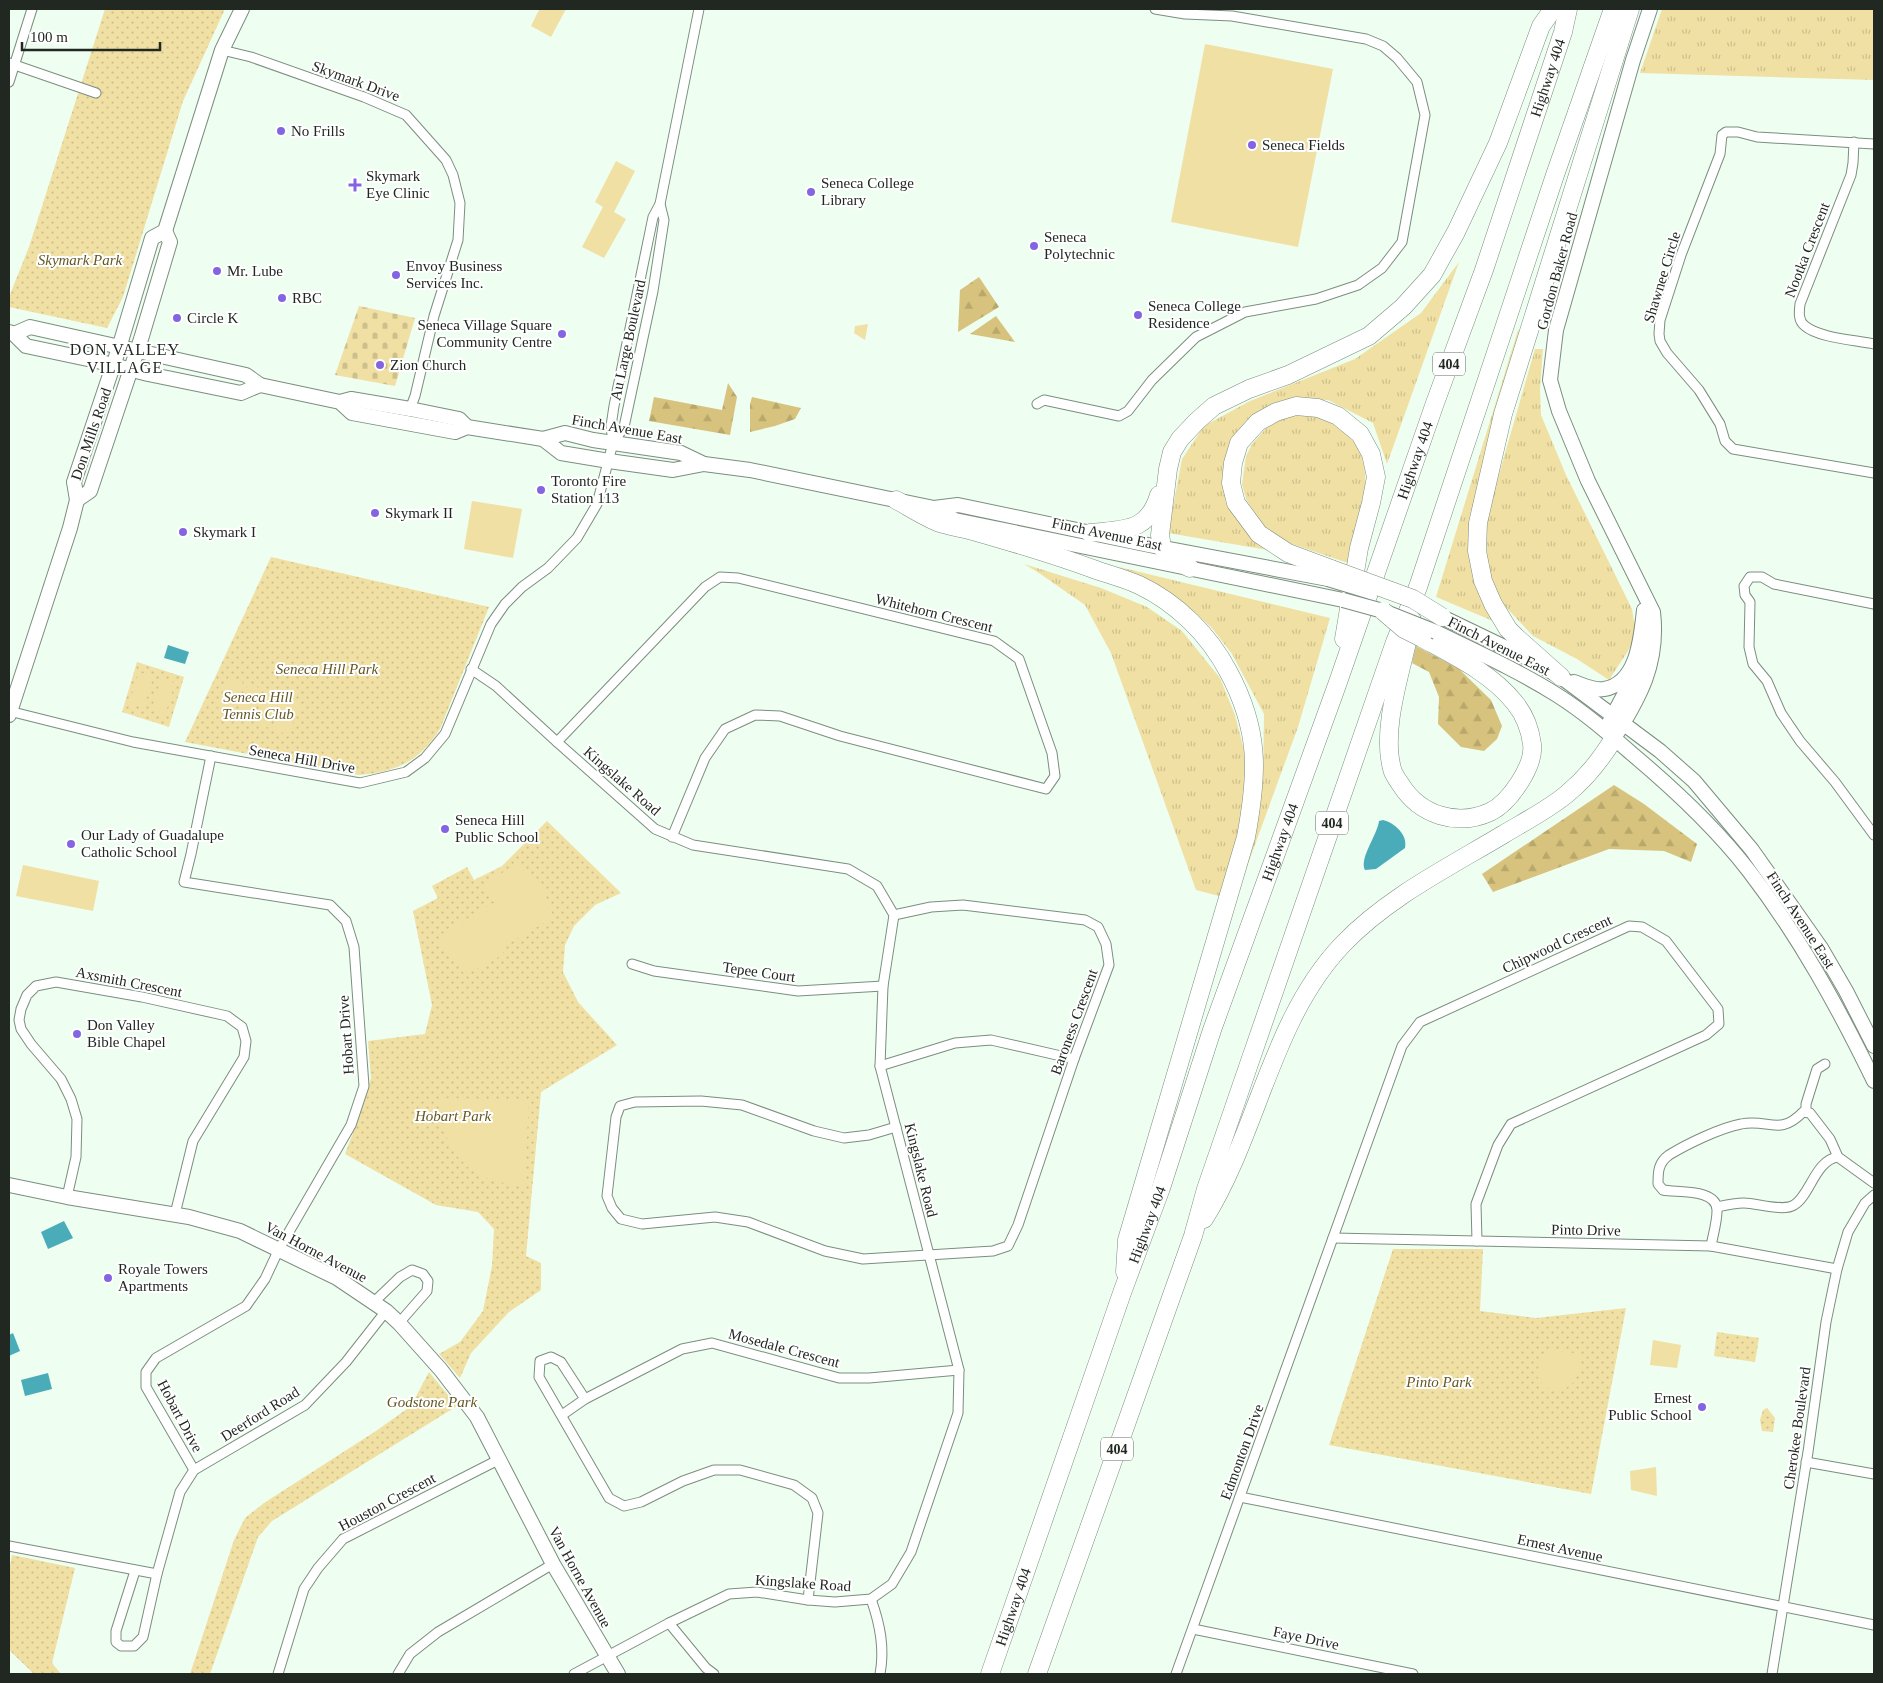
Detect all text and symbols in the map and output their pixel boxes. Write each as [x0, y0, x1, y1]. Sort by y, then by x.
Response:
scale bar [22, 20, 160, 52]
text: 100 m [30, 29, 68, 45]
street label: Highway 404 [1527, 36, 1568, 119]
street label: Skymark Drive [310, 58, 402, 104]
place label: No Frills [291, 123, 345, 139]
marker: No Frills [275, 125, 287, 137]
place label: Seneca Fields [1262, 137, 1345, 153]
marker: Seneca Fields [1246, 139, 1258, 151]
place label: Skymark Eye Clinic [366, 168, 430, 201]
place label: Seneca College Library [821, 175, 914, 208]
marker: Skymark Eye Clinic [348, 178, 362, 192]
marker: Seneca College Library [805, 186, 817, 198]
street label: Nootka Crescent [1782, 199, 1833, 300]
street label: Gordon Baker Road [1534, 210, 1580, 331]
place label: Seneca Polytechnic [1044, 229, 1115, 262]
street label: Shawnee Circle [1641, 229, 1684, 325]
marker: Seneca Polytechnic [1028, 240, 1040, 252]
park label: Skymark Park [38, 252, 123, 268]
place label: Envoy Business Services Inc. [406, 258, 502, 291]
place label: Mr. Lube [227, 263, 283, 279]
marker: Mr. Lube [211, 265, 223, 277]
marker: Envoy Business Services Inc. [390, 269, 402, 281]
street label: Au Large Boulevard [607, 278, 649, 402]
place label: RBC [292, 290, 322, 306]
marker: RBC [276, 292, 288, 304]
place label: Seneca College Residence [1148, 298, 1241, 331]
marker: Seneca College Residence [1132, 309, 1144, 321]
place label: Circle K [187, 310, 238, 326]
marker: Circle K [171, 312, 183, 324]
place label: Seneca Village Square Community Centre [417, 317, 552, 350]
marker: Seneca Village Square Community Centre [556, 328, 568, 340]
district label: DON VALLEY VILLAGE [70, 341, 180, 376]
road number: 404 [1433, 352, 1465, 376]
place label: Zion Church [390, 357, 467, 373]
marker: Zion Church [374, 359, 386, 371]
street label: Don Mills Road [68, 385, 114, 482]
street label: Finch Avenue East [570, 411, 684, 447]
street label: Highway 404 [1394, 419, 1436, 501]
place label: Toronto Fire Station 113 [551, 473, 627, 506]
marker: Toronto Fire Station 113 [535, 484, 547, 496]
place label: Skymark II [385, 505, 453, 521]
marker: Skymark II [369, 507, 381, 519]
street label: Finch Avenue East [1050, 515, 1164, 554]
place label: Skymark I [193, 524, 256, 540]
marker: Skymark I [177, 526, 189, 538]
street label: Whitehorn Crescent [874, 591, 995, 636]
street label: Finch Avenue East [1445, 613, 1553, 679]
park label: Seneca Hill Park [276, 661, 379, 677]
park label: Seneca Hill Tennis Club [222, 689, 294, 722]
street label: Seneca Hill Drive [248, 742, 357, 776]
street label: Kingslake Road [580, 743, 664, 819]
street label: Highway 404 [1259, 801, 1302, 883]
road number: 404 [1316, 811, 1348, 834]
place label: Seneca Hill Public School [455, 812, 539, 845]
marker: Seneca Hill Public School [439, 823, 451, 835]
place label: Our Lady of Guadalupe Catholic School [81, 827, 224, 860]
marker: Our Lady of Guadalupe Catholic School [65, 838, 77, 850]
street label: Finch Avenue East [1764, 869, 1839, 972]
street label: Chipwood Crescent [1500, 911, 1615, 976]
street label: Tepee Court [721, 959, 797, 985]
street label: Axsmith Crescent [75, 964, 184, 1000]
street label: Baroness Crescent [1047, 966, 1101, 1077]
street label: Hobart Drive [335, 994, 357, 1075]
place label: Don Valley Bible Chapel [87, 1017, 166, 1050]
marker: Don Valley Bible Chapel [71, 1028, 83, 1040]
park label: Hobart Park [414, 1108, 491, 1124]
street label: Kingslake Road [902, 1121, 941, 1219]
street label: Highway 404 [1126, 1183, 1169, 1266]
street label: Van Horne Avenue [262, 1218, 370, 1286]
street label: Pinto Drive [1551, 1221, 1621, 1239]
place label: Royale Towers Apartments [118, 1261, 208, 1294]
marker: Royale Towers Apartments [102, 1272, 114, 1284]
street label: Mosedale Crescent [727, 1325, 842, 1371]
street label: Cherokee Boulevard [1780, 1365, 1814, 1490]
park label: Pinto Park [1405, 1374, 1472, 1390]
street label: Hobart Drive [154, 1377, 206, 1455]
street label: Deerford Road [218, 1383, 303, 1445]
place label: Ernest Public School [1608, 1390, 1693, 1423]
park label: Godstone Park [387, 1394, 478, 1410]
marker: Ernest Public School [1696, 1401, 1708, 1413]
street label: Edmonton Drive [1217, 1402, 1267, 1502]
road number: 404 [1101, 1438, 1133, 1460]
street label: Houston Crescent [336, 1469, 439, 1534]
street label: Van Horne Avenue [546, 1524, 615, 1631]
street label: Ernest Avenue [1516, 1531, 1604, 1565]
street label: Highway 404 [992, 1565, 1034, 1648]
street label: Kingslake Road [754, 1572, 852, 1594]
street label: Faye Drive [1272, 1623, 1341, 1653]

